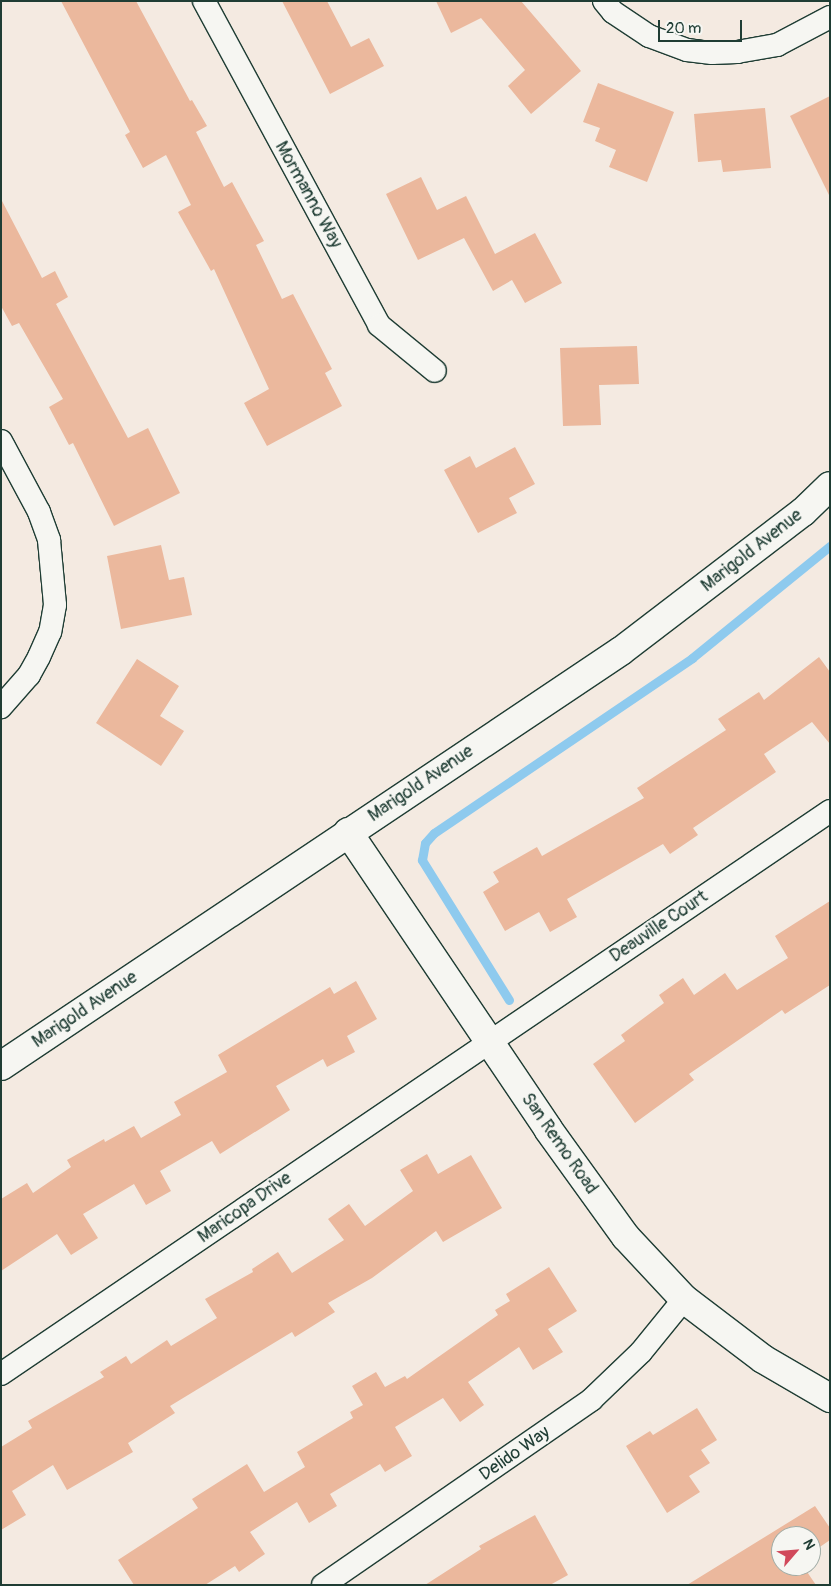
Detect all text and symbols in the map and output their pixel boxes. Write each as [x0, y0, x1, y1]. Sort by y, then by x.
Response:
scale bar [661, 10, 745, 42]
text: 20 m [666, 19, 701, 38]
street label: Mormanno Way [270, 138, 346, 252]
street label: Marigold Avenue [697, 505, 807, 597]
street label: Marigold Avenue [364, 741, 478, 827]
street label: Deauville Court [606, 886, 712, 968]
street label: Marigold Avenue [28, 967, 142, 1053]
street label: San Remo Road [516, 1089, 602, 1199]
street label: Maricopa Drive [194, 1168, 296, 1248]
street label: Delido Way [476, 1422, 554, 1486]
north arrow [771, 1526, 821, 1576]
text: N [799, 1536, 819, 1552]

